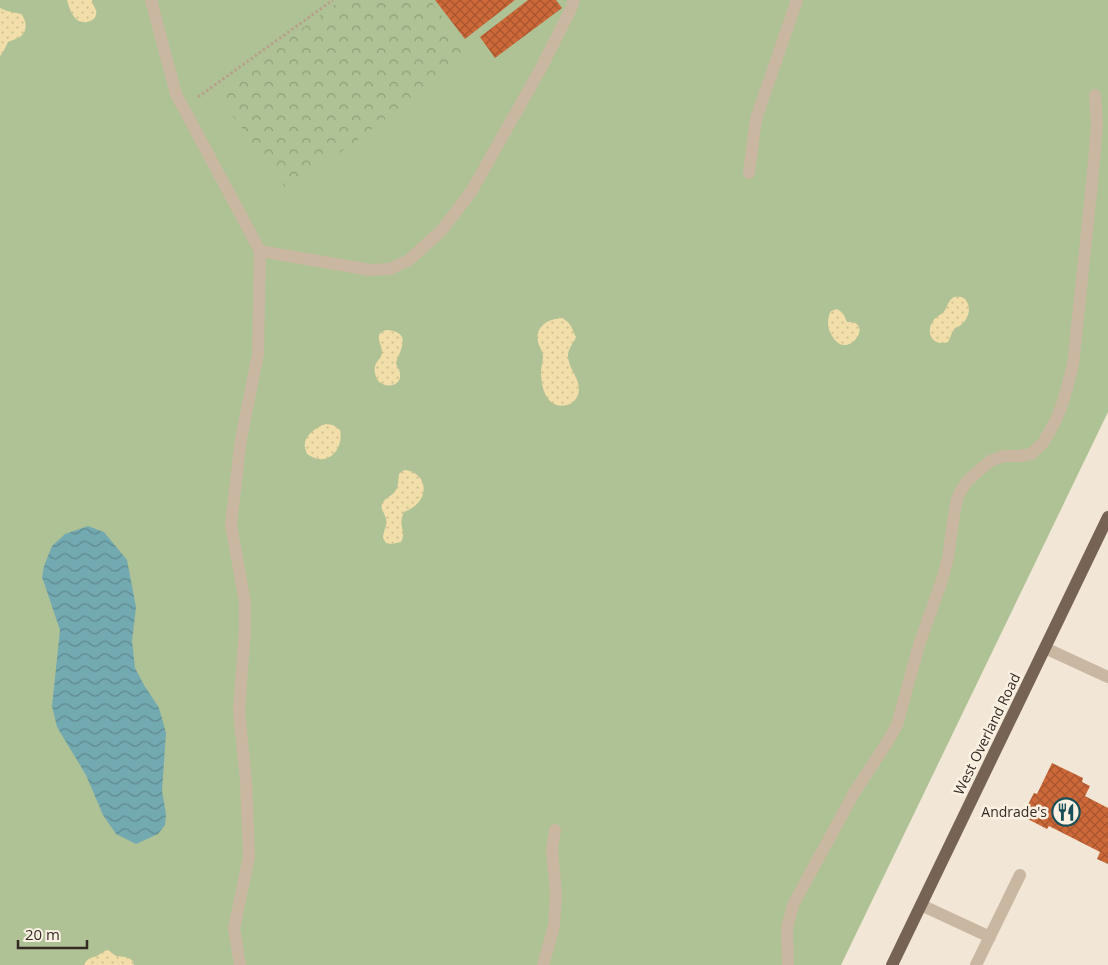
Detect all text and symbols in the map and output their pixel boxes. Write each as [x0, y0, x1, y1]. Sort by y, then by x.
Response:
street label: West Overland Road [949, 670, 1024, 798]
restaurant icon: Andrade's [1051, 797, 1081, 827]
place label: Andrade's [981, 802, 1047, 821]
scale bar [18, 918, 86, 950]
text: 20 m [25, 924, 60, 944]

